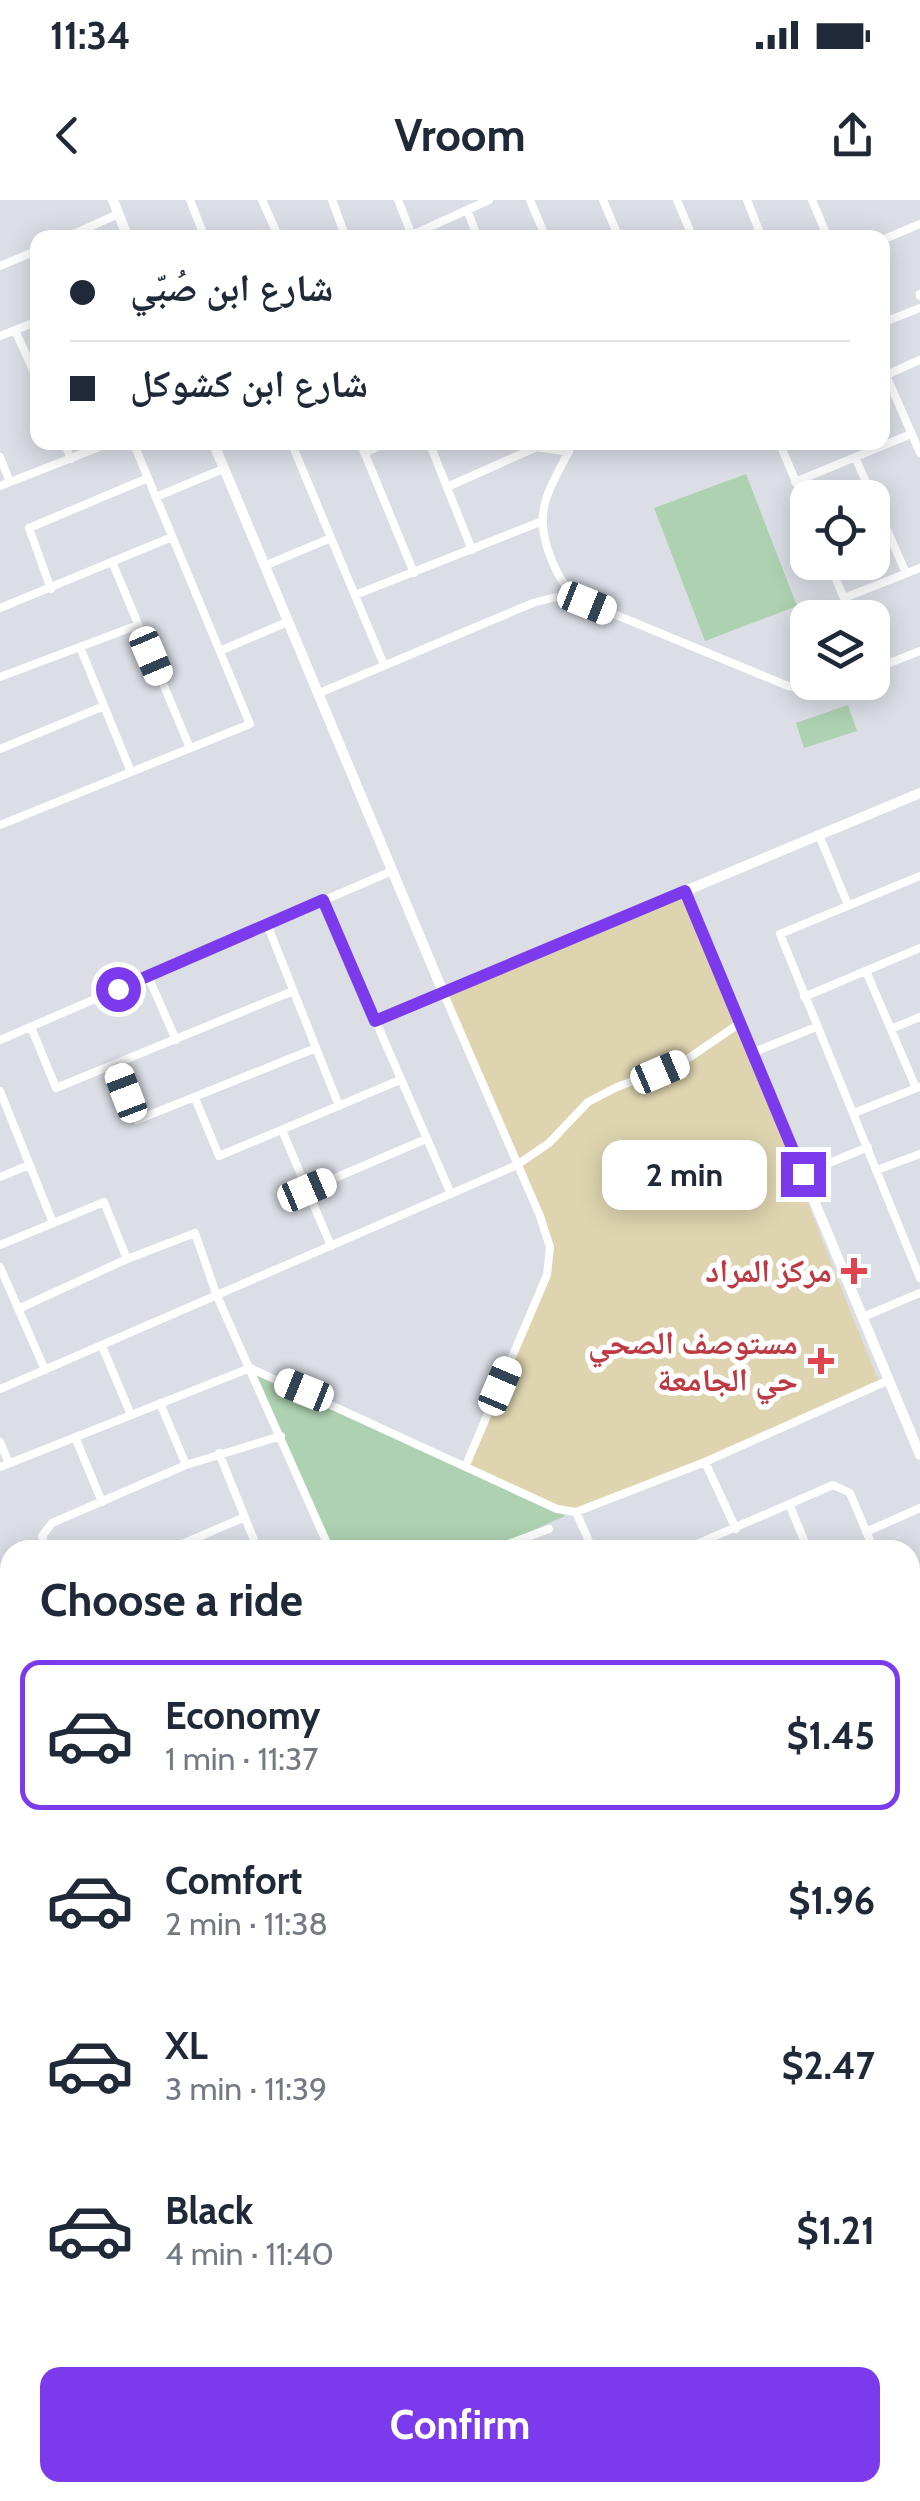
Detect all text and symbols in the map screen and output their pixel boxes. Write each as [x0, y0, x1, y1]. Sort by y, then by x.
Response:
text: 11:34 [50, 12, 131, 59]
icon: back [40, 108, 95, 163]
text: Vroom [394, 108, 526, 162]
icon: share [825, 108, 880, 163]
text: شارع ابن صُبّي [130, 264, 333, 311]
text: شارع ابن كشوكل [130, 360, 368, 407]
map controls [790, 480, 890, 700]
button: locate [790, 480, 890, 580]
car [554, 578, 620, 628]
button: layers [790, 600, 890, 700]
car [125, 623, 177, 689]
route start [96, 967, 141, 1012]
car [627, 1046, 693, 1098]
car [101, 1060, 151, 1126]
callout: 2 min [603, 1139, 768, 1209]
route end [781, 1152, 826, 1197]
text: 2 min [646, 1155, 723, 1194]
car [274, 1164, 340, 1216]
place label: مركز المراد [705, 1251, 832, 1290]
marker: مركز المراد [841, 1258, 867, 1284]
place label: مستوصف الصحي حي الجامعة [588, 1323, 798, 1405]
marker: مستوصف الصحي حي الجامعة [808, 1348, 834, 1374]
car [474, 1353, 526, 1419]
car [271, 1365, 337, 1415]
text: Choose a ride [40, 1573, 303, 1627]
icon: car [45, 1690, 135, 1780]
text: Economy [165, 1692, 320, 1739]
text: $1.45 [786, 1712, 875, 1759]
text: 1 min · 11:37 [165, 1739, 318, 1778]
icon: car [45, 1855, 135, 1945]
text: Comfort [165, 1857, 302, 1904]
text: $1.96 [788, 1877, 875, 1924]
text: 2 min · 11:38 [165, 1904, 328, 1943]
icon: car [45, 2020, 135, 2110]
text: XL [165, 2022, 208, 2069]
text: $2.47 [781, 2042, 875, 2089]
text: 3 min · 11:39 [165, 2069, 327, 2108]
icon: car [45, 2185, 135, 2275]
text: Black [165, 2187, 253, 2234]
text: $1.21 [796, 2207, 875, 2254]
text: 4 min · 11:40 [165, 2234, 334, 2273]
button: Confirm [40, 2367, 880, 2482]

